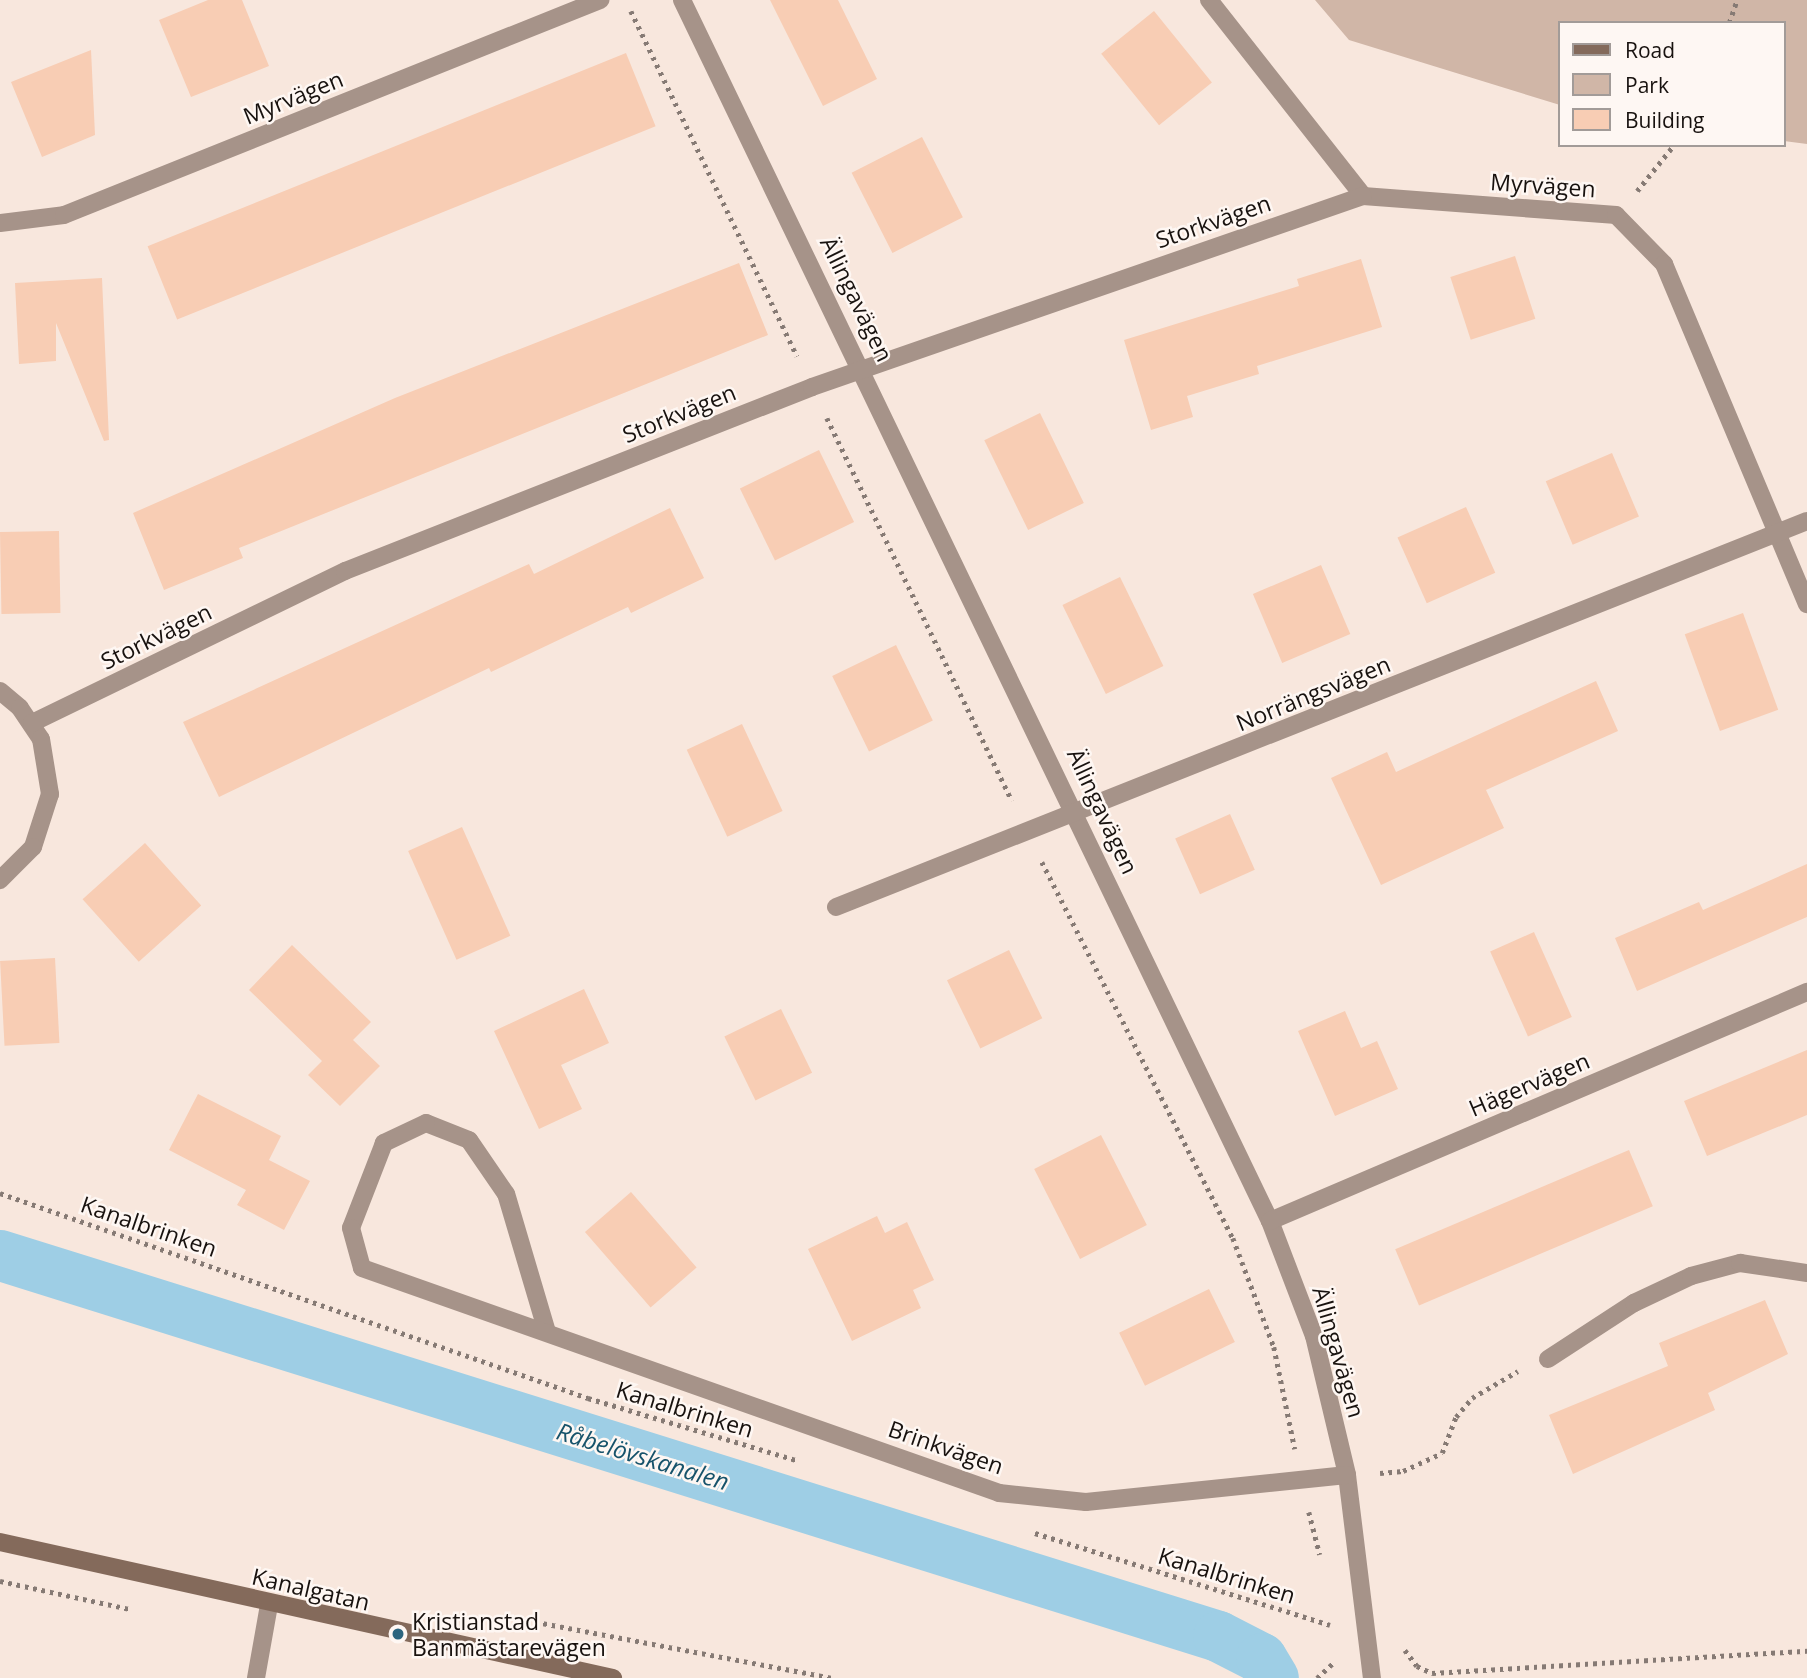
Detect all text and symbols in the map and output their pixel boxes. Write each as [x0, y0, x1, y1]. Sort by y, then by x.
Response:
legend [1559, 21, 1786, 147]
text: Road [1625, 36, 1675, 64]
street label: Myrvägen [239, 64, 347, 130]
text: Park [1625, 71, 1669, 99]
text: Building [1625, 106, 1704, 134]
street label: Myrvägen [1489, 168, 1597, 202]
street label: Storkvägen [1152, 188, 1274, 254]
street label: Ällingavägen [815, 232, 899, 366]
street label: Storkvägen [618, 378, 740, 448]
street label: Storkvägen [96, 597, 216, 675]
street label: Norrängsvägen [1232, 649, 1394, 737]
street label: Ällingavägen [1062, 744, 1144, 878]
street label: Hägervägen [1465, 1046, 1593, 1122]
street label: Kanalbrinken [77, 1190, 221, 1262]
street label: Ällingavägen [1307, 1283, 1371, 1421]
street label: Kanalbrinken [613, 1375, 757, 1443]
street label: Brinkvägen [885, 1414, 1007, 1480]
water label: Råbelövskanalen [553, 1416, 733, 1496]
street label: Kanalbrinken [1155, 1541, 1299, 1609]
street label: Kanalgatan [249, 1562, 373, 1616]
place label: Kristianstad Banmästarevägen [412, 1607, 606, 1661]
marker: Kristianstad Banmästarevägen [390, 1626, 406, 1642]

